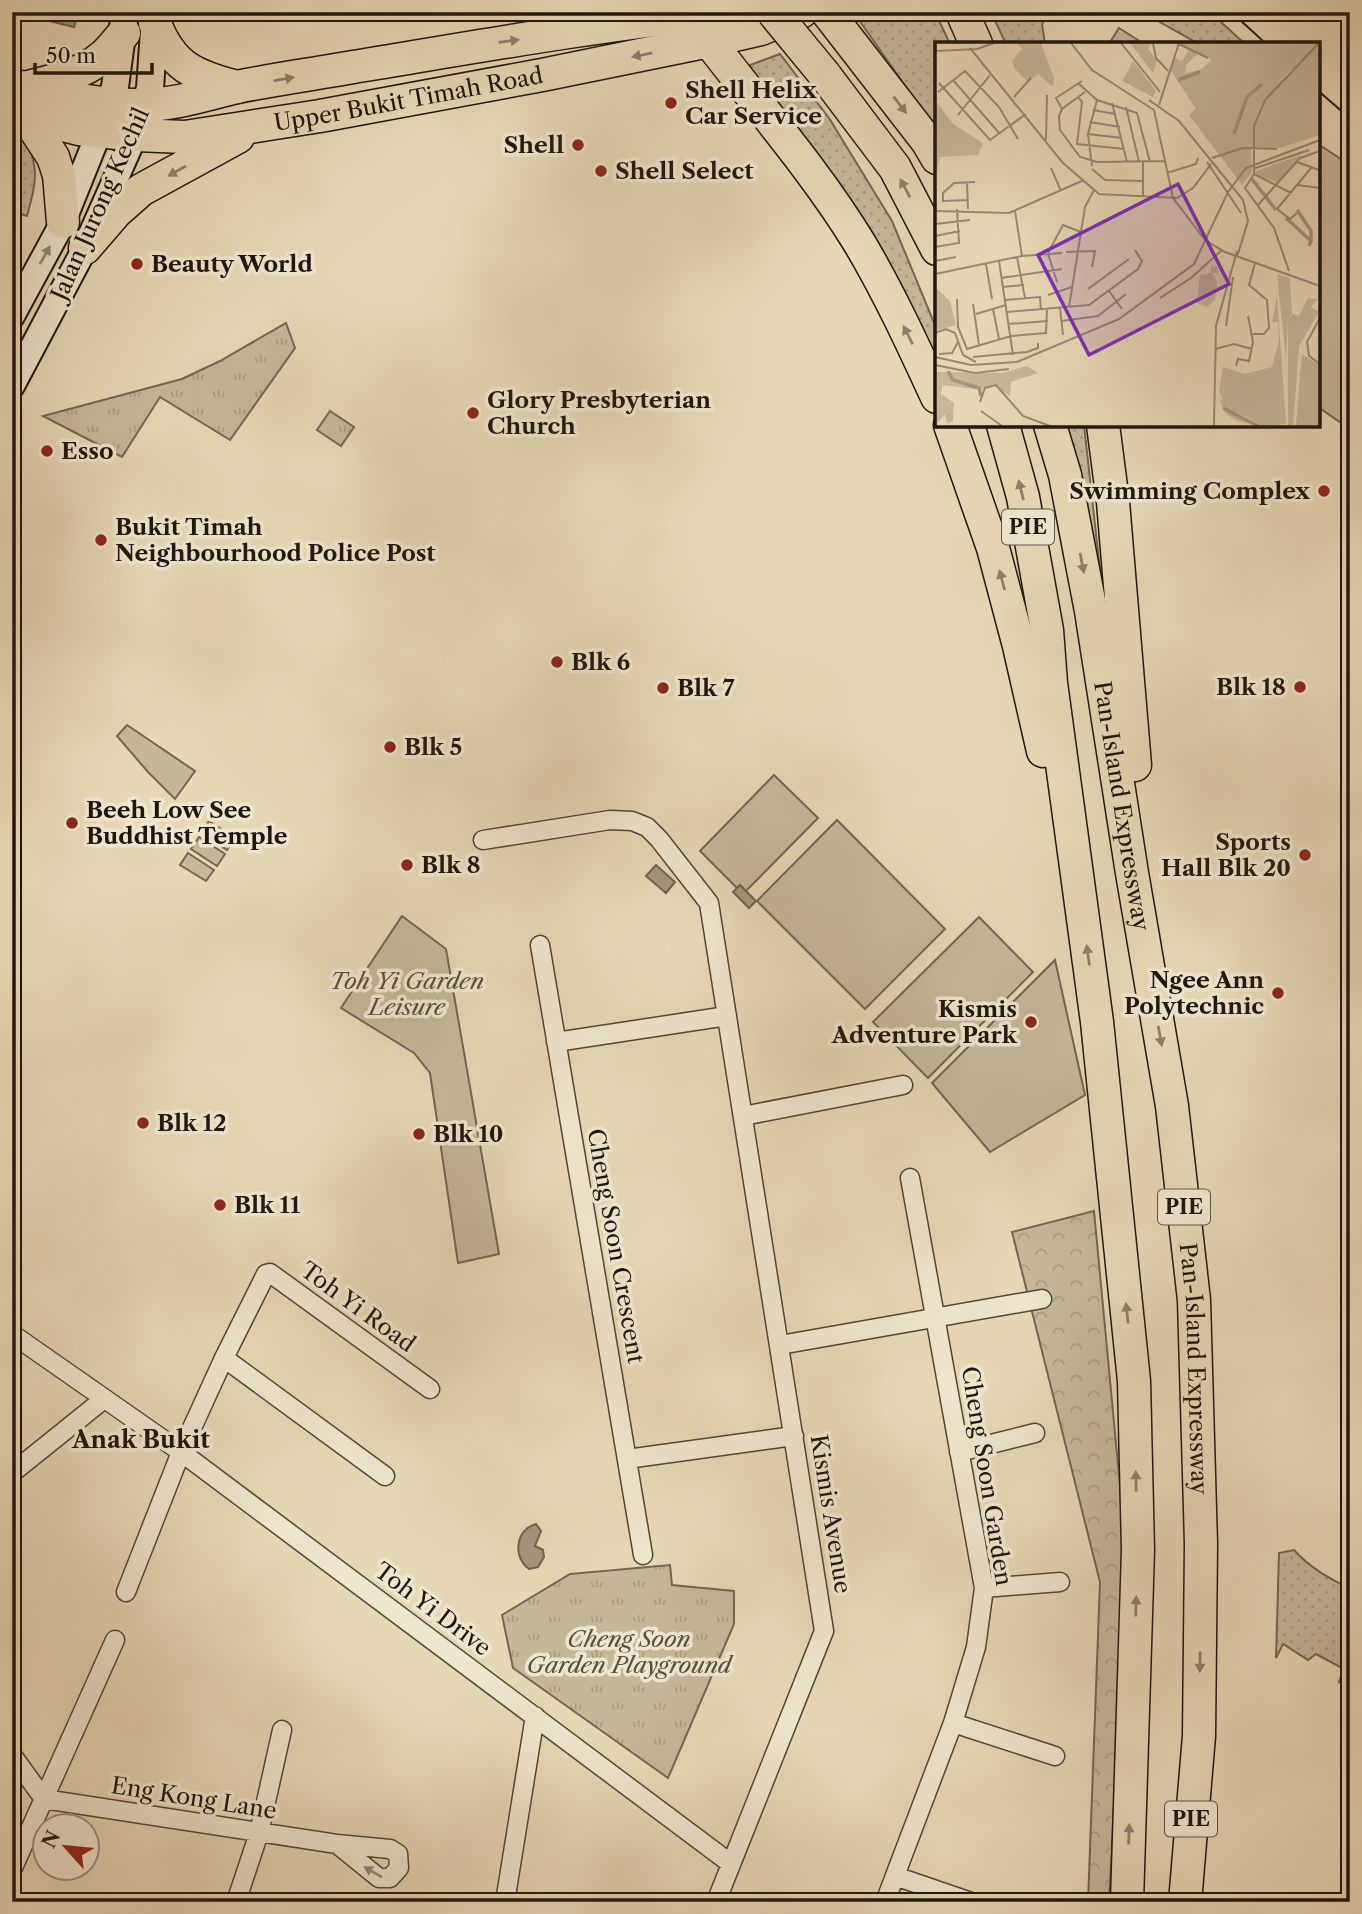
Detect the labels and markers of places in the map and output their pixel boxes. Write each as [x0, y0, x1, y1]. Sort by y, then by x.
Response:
place label: Shell Helix Car Service [685, 76, 822, 130]
marker: Shell Helix Car Service [663, 95, 679, 111]
place label: Shell [504, 131, 564, 159]
marker: Shell [570, 137, 586, 153]
place label: Shell Select [615, 157, 754, 185]
marker: Shell Select [593, 163, 609, 179]
place label: Beauty World [151, 250, 313, 278]
marker: Beauty World [129, 256, 145, 272]
place label: Glory Presbyterian Church [487, 386, 711, 440]
marker: Glory Presbyterian Church [465, 405, 481, 421]
place label: Esso [61, 437, 114, 465]
marker: Esso [39, 443, 55, 459]
place label: Swimming Complex [1069, 477, 1311, 505]
marker: Swimming Complex [1316, 483, 1332, 499]
place label: Bukit Timah Neighbourhood Police Post [115, 513, 436, 567]
marker: Bukit Timah Neighbourhood Police Post [93, 532, 109, 548]
place label: Blk 6 [571, 648, 631, 676]
marker: Blk 6 [549, 654, 565, 670]
place label: Blk 18 [1216, 673, 1286, 701]
place label: Blk 7 [677, 674, 735, 702]
marker: Blk 18 [1292, 679, 1308, 695]
marker: Blk 7 [655, 680, 671, 696]
place label: Blk 5 [404, 733, 462, 761]
marker: Blk 5 [382, 739, 398, 755]
place label: Beeh Low See Buddhist Temple [86, 796, 288, 850]
marker: Beeh Low See Buddhist Temple [64, 815, 80, 831]
place label: Sports Hall Blk 20 [1161, 828, 1291, 882]
marker: Sports Hall Blk 20 [1297, 847, 1313, 863]
place label: Blk 8 [421, 851, 481, 879]
marker: Blk 8 [399, 857, 415, 873]
place label: Ngee Ann Polytechnic [1124, 966, 1264, 1020]
marker: Ngee Ann Polytechnic [1270, 985, 1286, 1001]
place label: Kismis Adventure Park [830, 995, 1018, 1049]
marker: Kismis Adventure Park [1023, 1014, 1039, 1030]
place label: Blk 12 [157, 1109, 226, 1137]
marker: Blk 12 [135, 1115, 151, 1131]
place label: Blk 10 [433, 1120, 503, 1148]
marker: Blk 10 [411, 1126, 427, 1142]
place label: Blk 11 [234, 1191, 301, 1219]
marker: Blk 11 [212, 1197, 228, 1213]

